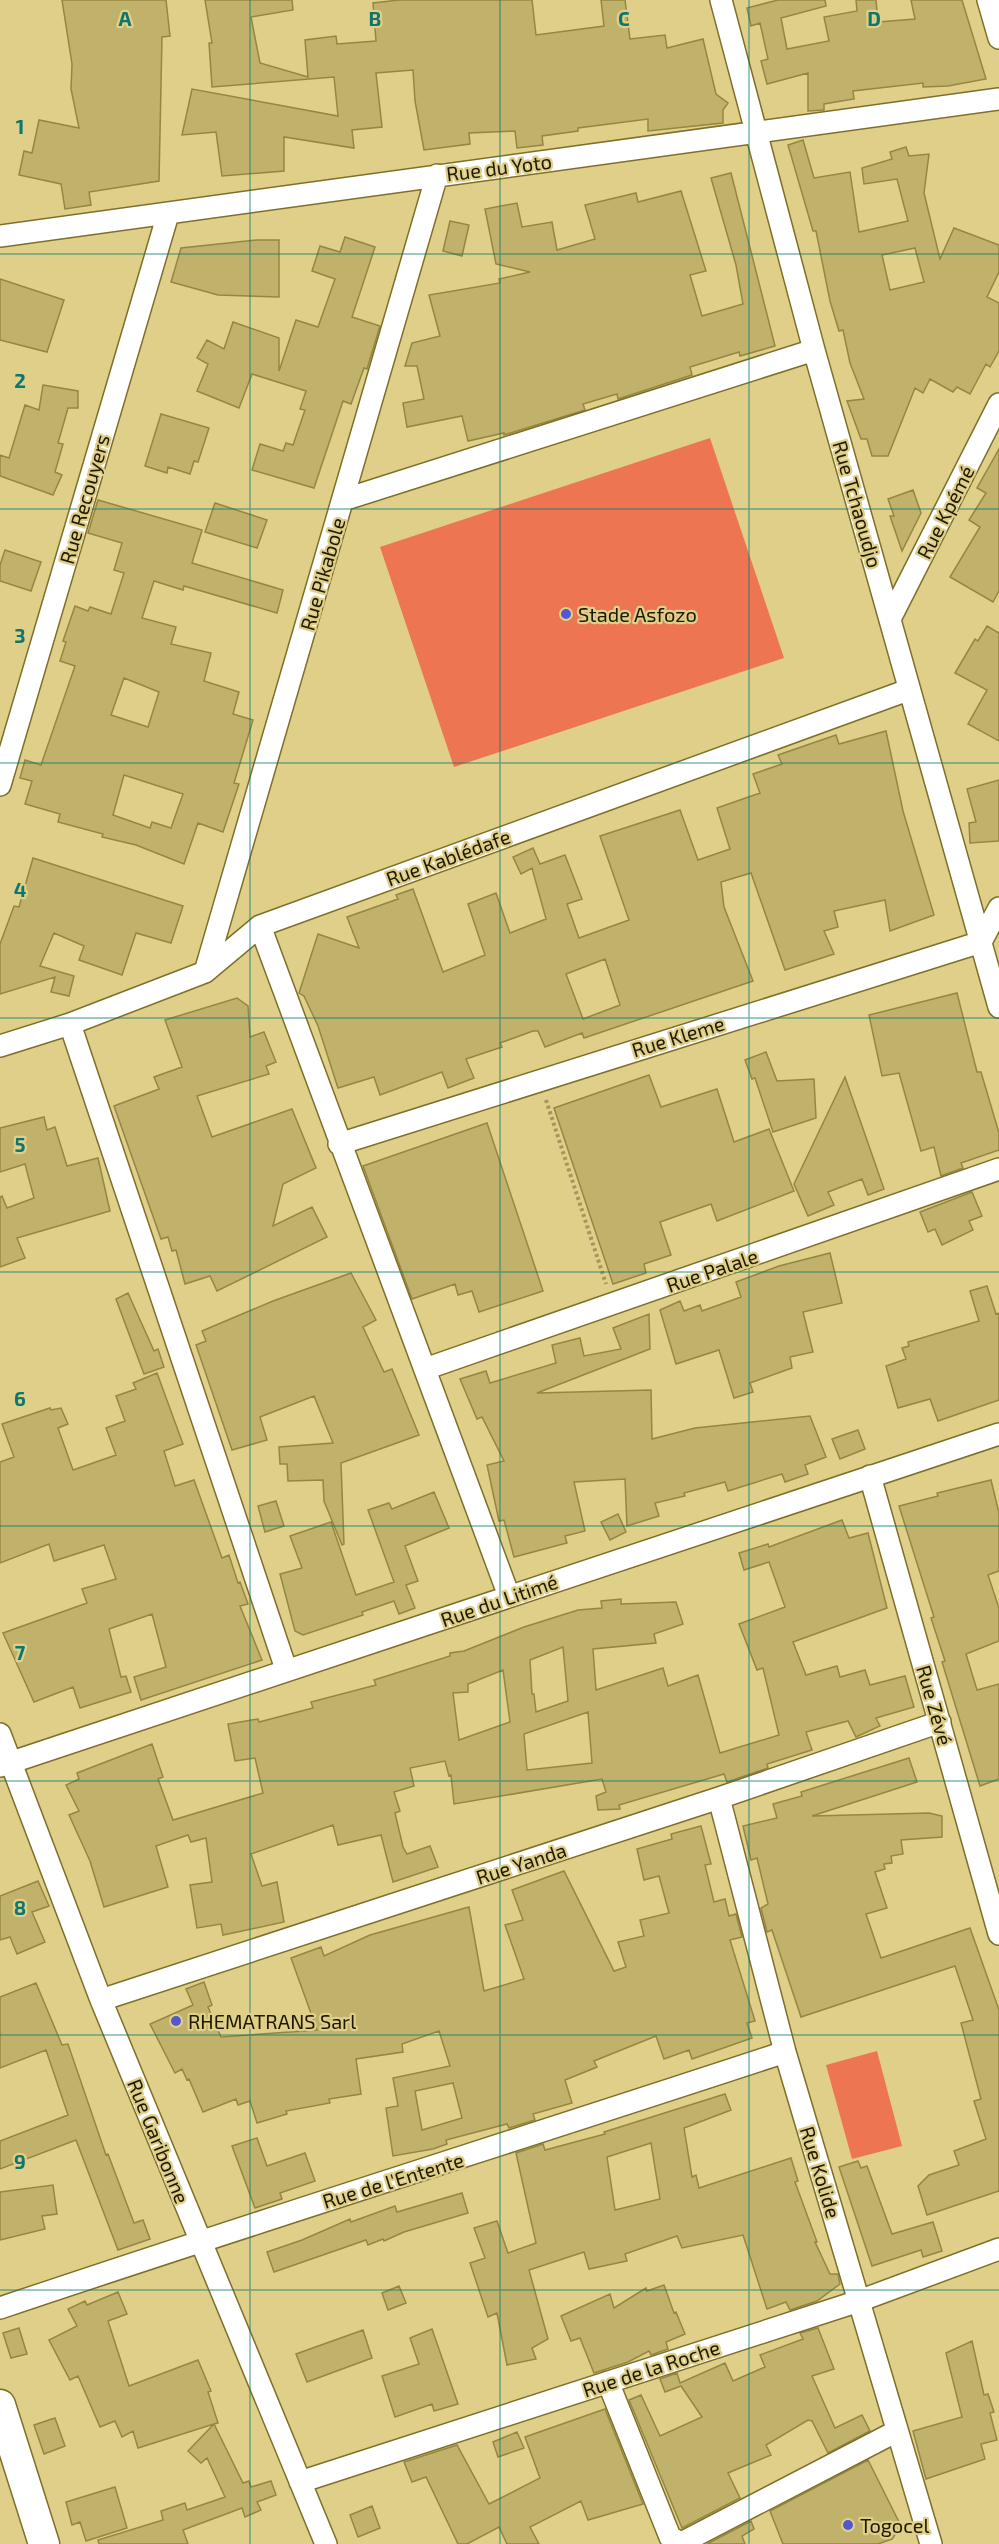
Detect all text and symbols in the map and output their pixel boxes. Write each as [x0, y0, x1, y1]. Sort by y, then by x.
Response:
text: A [118, 6, 132, 30]
text: B [369, 6, 381, 30]
text: C [618, 6, 630, 30]
text: D [867, 6, 881, 30]
text: 1 [16, 114, 24, 138]
street label: Rue du Yoto [445, 149, 553, 185]
text: 2 [14, 368, 26, 392]
street label: Rue Recouyers [54, 431, 114, 567]
street label: Rue Tchaoudjo [828, 438, 888, 570]
street label: Rue Kpémé [911, 461, 979, 563]
street label: Rue Pikabole [294, 515, 350, 633]
place label: Stade Asfozo [578, 602, 697, 626]
marker: Stade Asfozo [559, 607, 573, 621]
text: 3 [14, 623, 26, 647]
street label: Rue Kablédafe [383, 823, 513, 891]
text: 4 [14, 877, 27, 901]
street label: Rue Kleme [629, 1011, 727, 1061]
text: 5 [14, 1132, 26, 1156]
street label: Rue Palale [663, 1243, 761, 1297]
text: 6 [14, 1386, 26, 1410]
street label: Rue du Litimé [437, 1569, 561, 1631]
text: 7 [15, 1640, 26, 1664]
street label: Rue Zévé [912, 1662, 958, 1748]
street label: Rue Yanda [473, 1837, 569, 1889]
text: 8 [14, 1895, 26, 1919]
place label: RHEMATRANS Sarl [188, 2009, 356, 2033]
marker: RHEMATRANS Sarl [169, 2014, 183, 2028]
street label: Rue Garibonne [123, 2075, 195, 2207]
street label: Rue Kolide [796, 2123, 846, 2221]
street label: Rue de l'Entente [319, 2147, 467, 2213]
text: 9 [14, 2149, 26, 2173]
street label: Rue de la Roche [579, 2335, 723, 2401]
place label: Togocel [860, 2513, 930, 2537]
marker: Togocel [841, 2518, 855, 2532]

